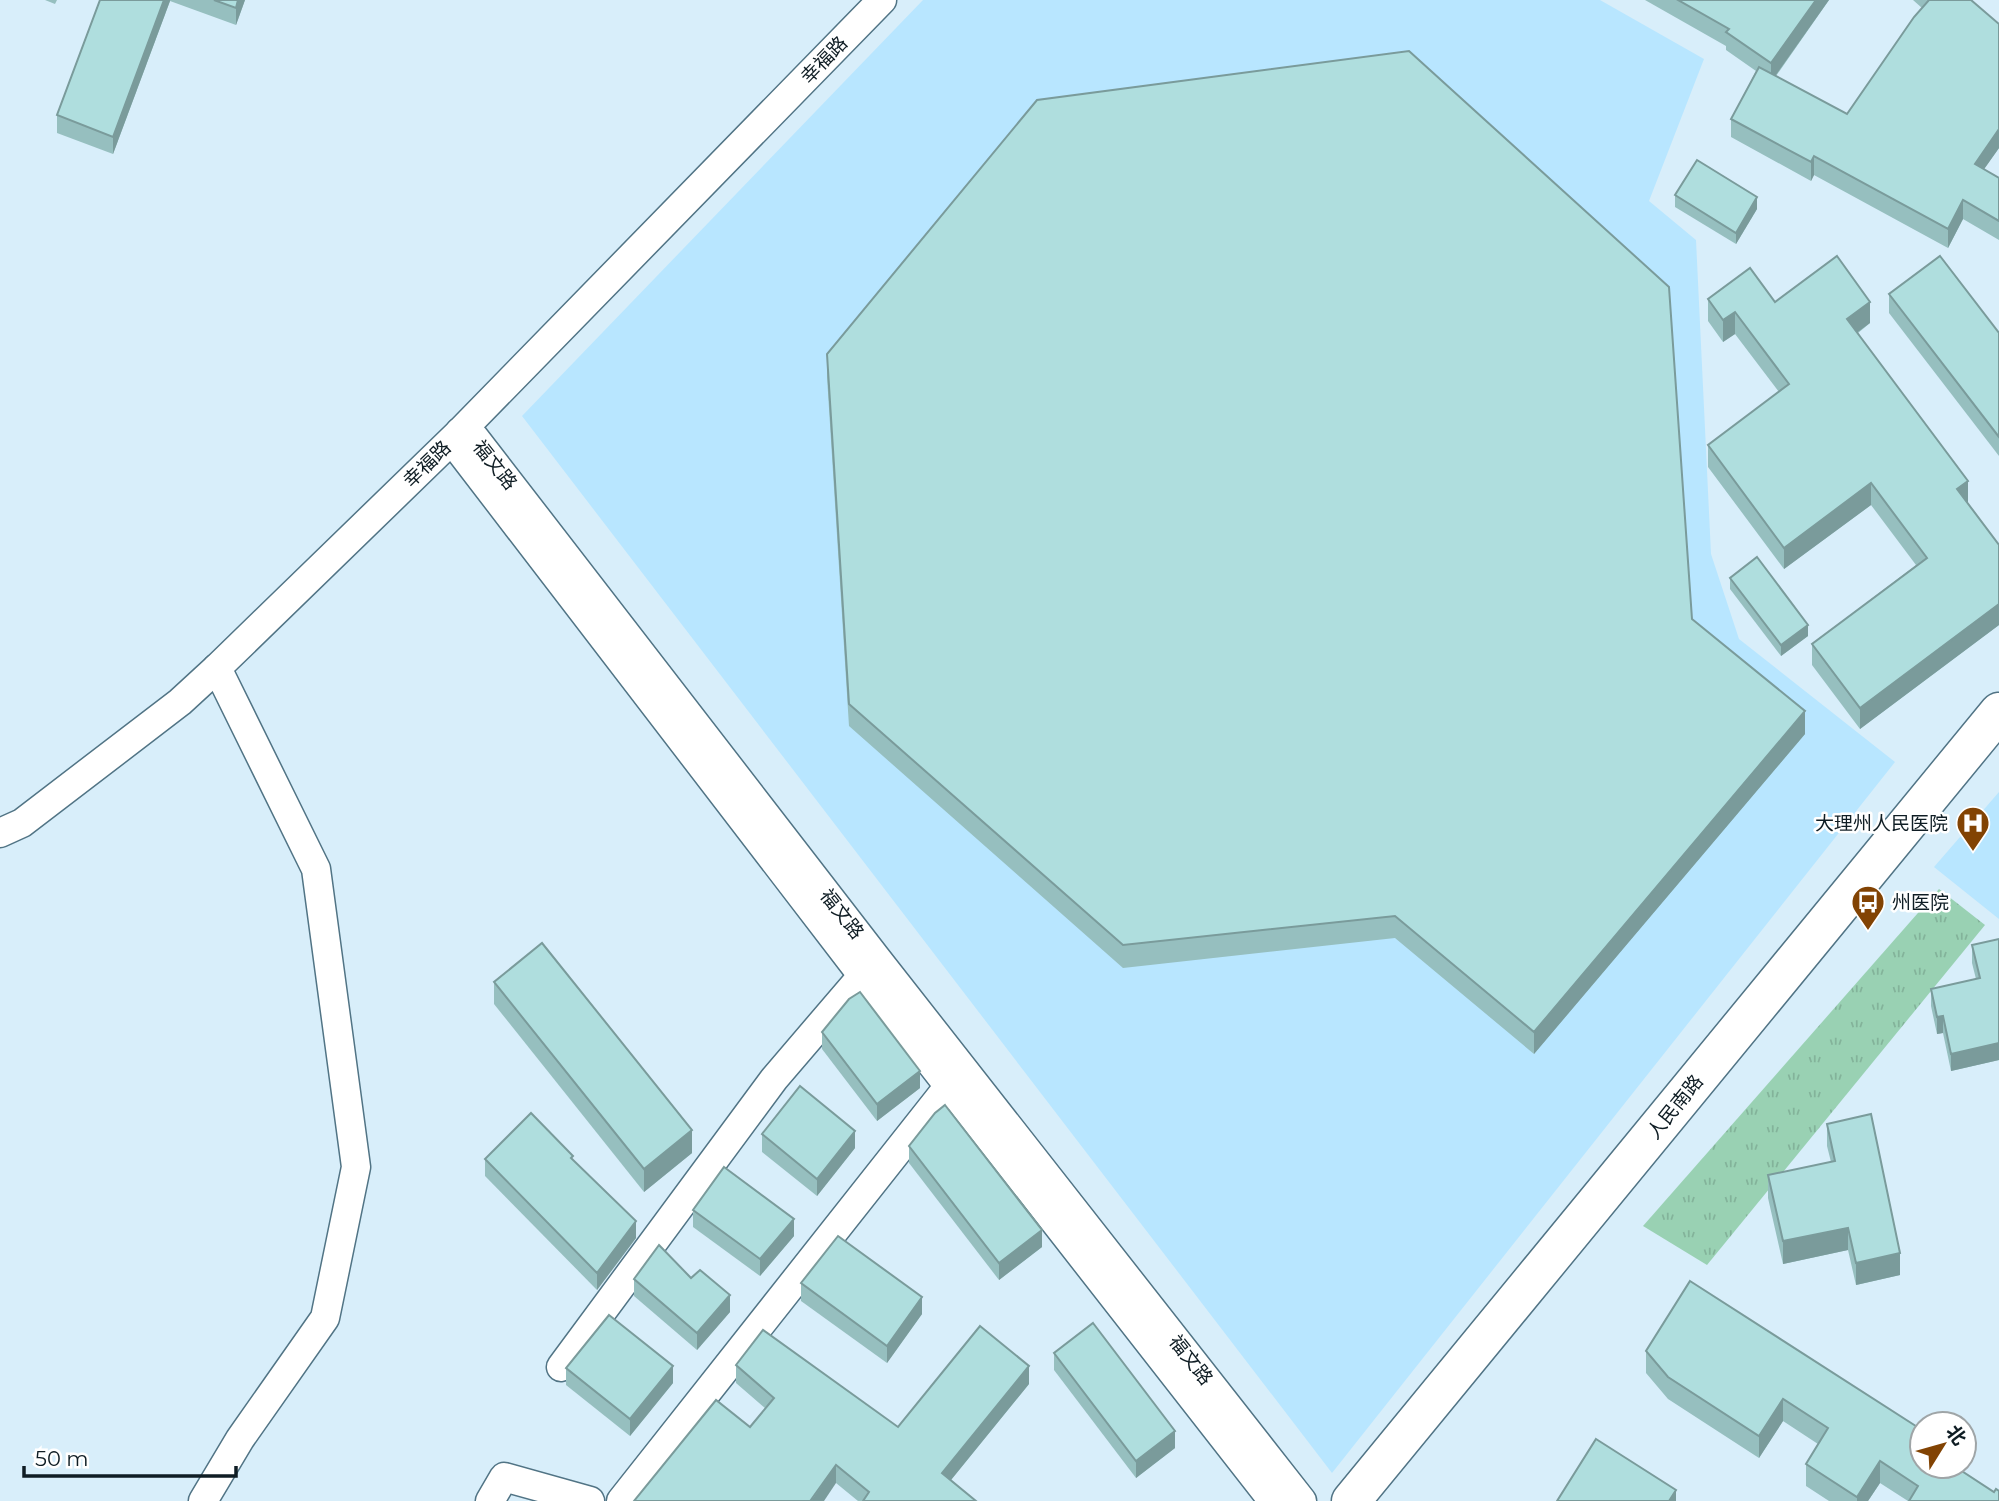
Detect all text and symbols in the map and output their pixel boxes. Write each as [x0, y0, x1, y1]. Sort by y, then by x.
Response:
street label: 幸福路 [796, 32, 852, 88]
street label: 幸福路 [399, 436, 455, 492]
street label: 福文路 [468, 436, 522, 494]
hospital icon: 大理州人民医院 [1954, 804, 1992, 853]
place label: 大理州人民医院 [1815, 812, 1948, 835]
bus stop icon: 州医院 [1849, 883, 1887, 932]
street label: 福文路 [815, 884, 869, 944]
place label: 州医院 [1892, 891, 1949, 914]
street label: 人民南路 [1642, 1070, 1708, 1144]
street label: 福文路 [1164, 1330, 1218, 1390]
north arrow [1908, 1410, 1978, 1480]
text: 北 [1941, 1421, 1971, 1450]
scale bar [24, 1434, 236, 1478]
text: 50 m [35, 1446, 89, 1471]

